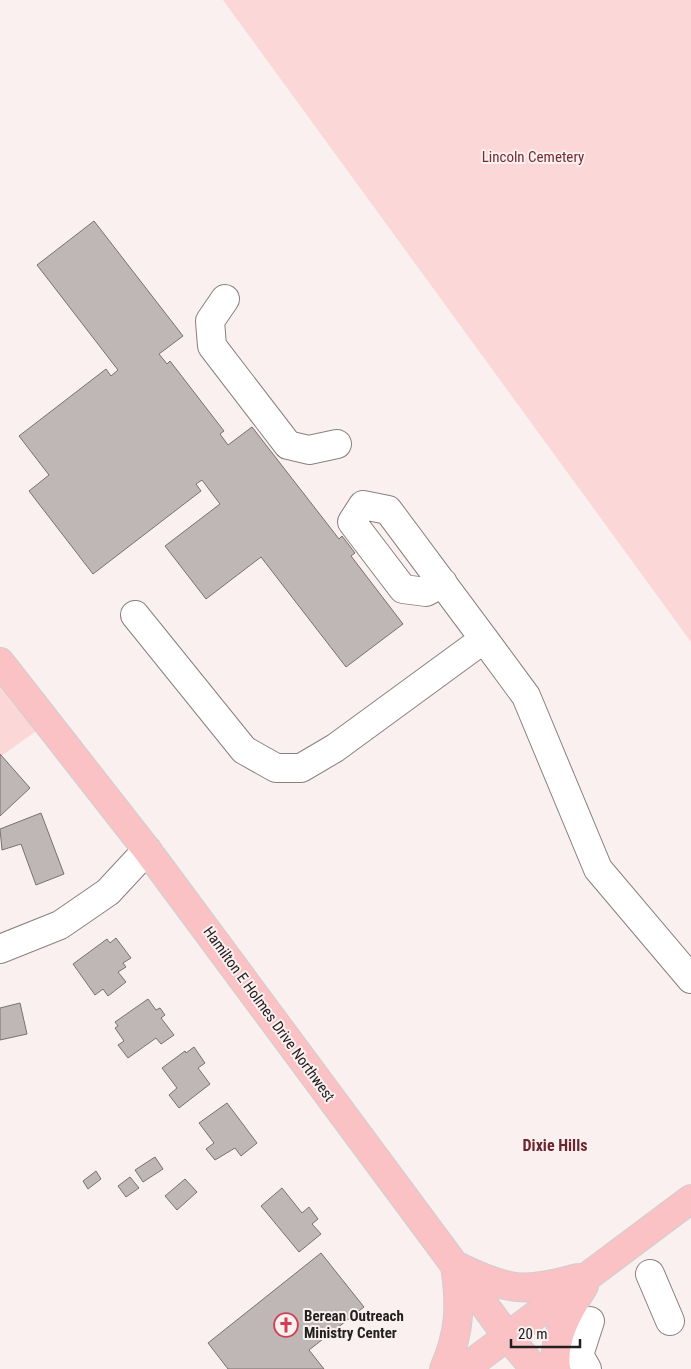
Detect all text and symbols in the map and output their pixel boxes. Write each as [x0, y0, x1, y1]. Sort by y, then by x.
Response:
park label: Lincoln Cemetery [482, 148, 584, 166]
street label: Hamilton E Holmes Drive Northwest [199, 923, 339, 1105]
district label: Dixie Hills [523, 1136, 587, 1155]
place label: Berean Outreach Ministry Center [304, 1307, 404, 1342]
church icon: Berean Outreach Ministry Center [273, 1312, 299, 1338]
scale bar [511, 1316, 580, 1348]
text: 20 m [518, 1325, 548, 1343]

